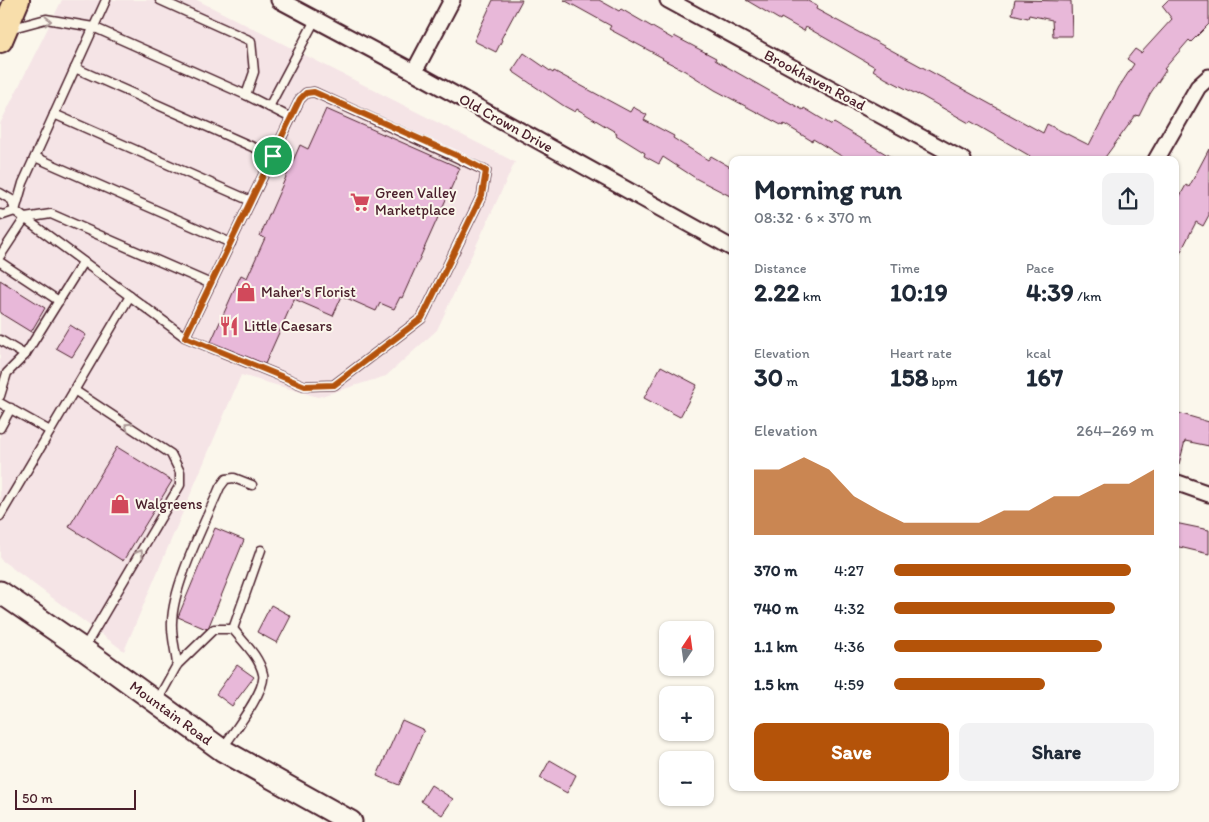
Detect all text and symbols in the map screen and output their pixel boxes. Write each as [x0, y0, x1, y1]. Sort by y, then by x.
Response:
one-way arrow [45, 16, 53, 26]
street label: Brookhaven Road [761, 46, 869, 114]
street label: Old Crown Drive [456, 90, 556, 156]
pin [252, 135, 294, 177]
icon: arrive [259, 142, 287, 170]
text: Morning run [754, 172, 902, 206]
button: share [1102, 173, 1154, 225]
place label: Green Valley Marketplace [375, 184, 456, 219]
supermarket icon: Green Valley Marketplace [349, 191, 371, 213]
text: 08:32 · 6 × 370 m [754, 208, 872, 227]
text: Distance [754, 260, 806, 277]
text: Time [890, 260, 920, 277]
text: Pace [1026, 260, 1054, 277]
text: 2.22 [754, 277, 800, 307]
text: 10:19 [890, 277, 948, 307]
text: 4:39 [1026, 277, 1074, 307]
shop icon: Maher's Florist [235, 281, 257, 303]
place label: Maher's Florist [261, 283, 356, 301]
text: km [800, 288, 821, 305]
text: /km [1074, 288, 1101, 305]
restaurant icon: Little Caesars [218, 315, 240, 337]
place label: Little Caesars [244, 317, 332, 335]
text: Elevation [754, 345, 810, 362]
text: Heart rate [890, 345, 952, 362]
text: kcal [1026, 345, 1051, 362]
text: 30 [754, 362, 783, 392]
text: 158 [890, 362, 928, 392]
text: 167 [1026, 362, 1063, 392]
text: m [783, 373, 798, 390]
text: bpm [928, 373, 958, 390]
text: Elevation [754, 421, 818, 440]
text: 264–269 m [1076, 421, 1154, 440]
one-way arrow [125, 423, 134, 432]
shop icon: Walgreens [109, 493, 131, 515]
place label: Walgreens [135, 495, 203, 513]
one-way arrow [134, 549, 144, 558]
text: 370 m [754, 561, 798, 580]
text: 4:27 [834, 561, 864, 580]
text: 740 m [754, 599, 798, 618]
text: 4:32 [834, 599, 865, 618]
north arrow [659, 621, 714, 676]
map controls [659, 621, 714, 806]
text: 1.1 km [754, 637, 798, 656]
text: 4:36 [834, 637, 865, 656]
text: 1.5 km [754, 675, 799, 694]
text: 4:59 [834, 675, 864, 694]
street label: Mountain Road [126, 677, 217, 750]
button: + [659, 686, 714, 741]
button: Save [754, 723, 949, 781]
button: Share [959, 723, 1154, 781]
button: − [659, 751, 714, 806]
scale bar [15, 787, 136, 810]
text: 50 m [22, 790, 53, 807]

